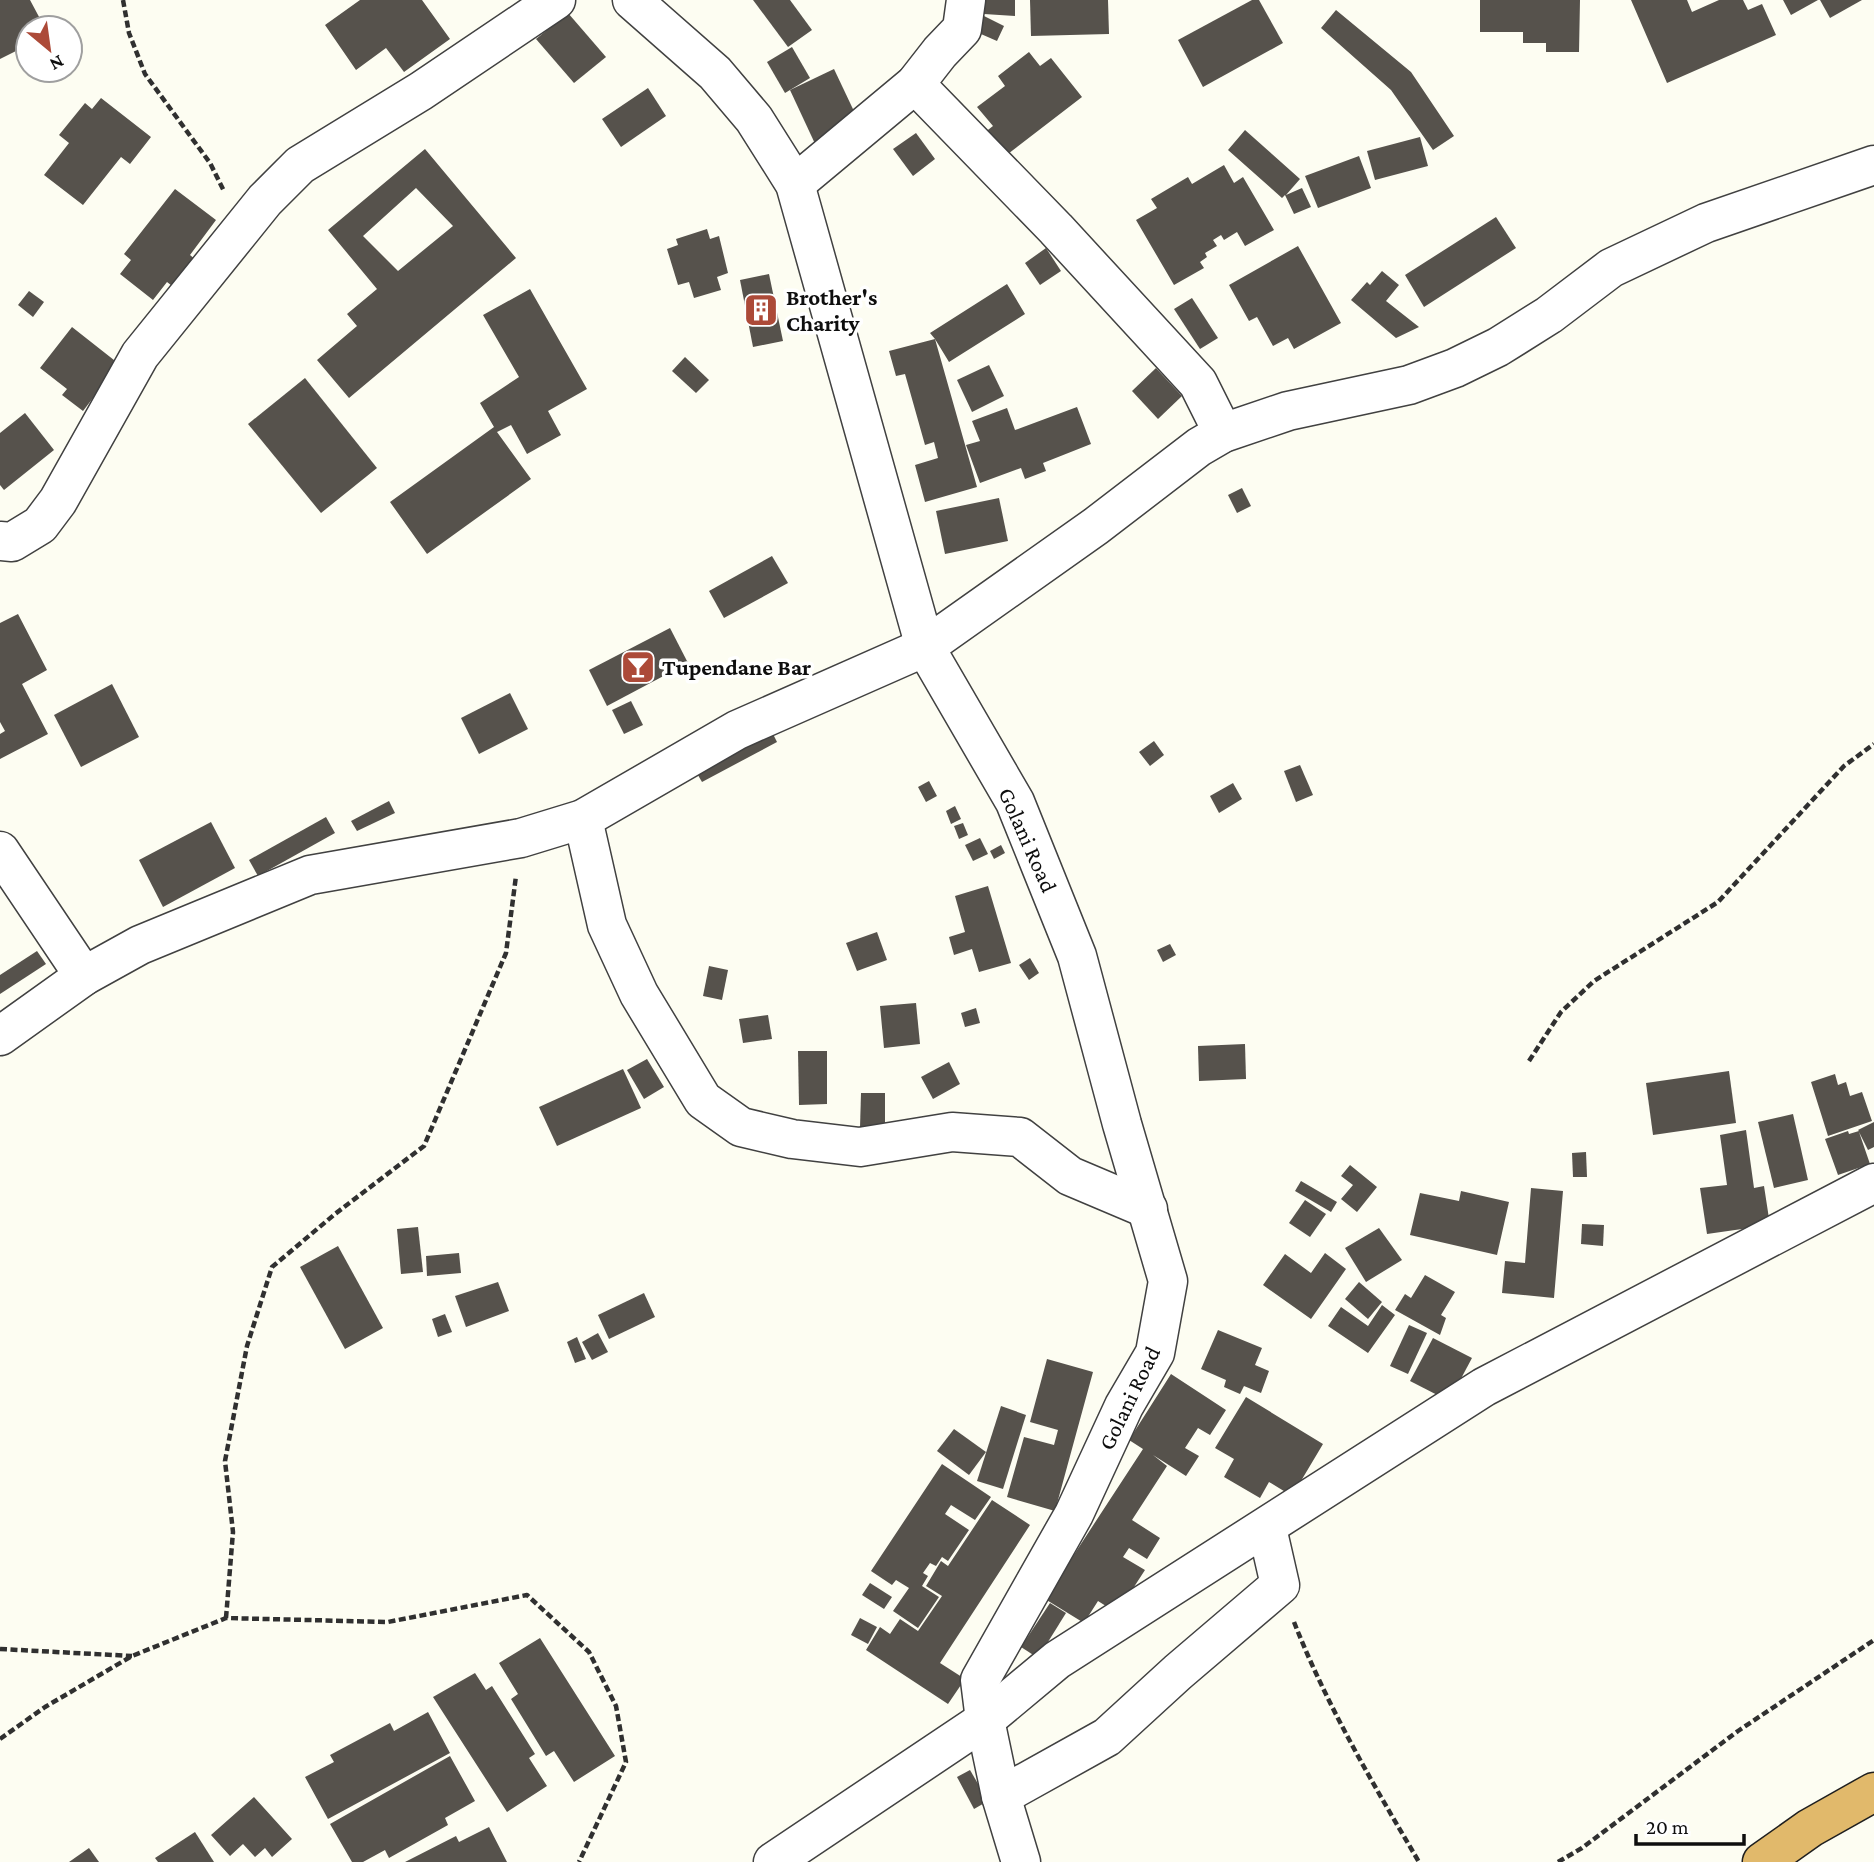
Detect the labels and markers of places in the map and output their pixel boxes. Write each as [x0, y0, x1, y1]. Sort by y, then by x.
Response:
place label: Brother's Charity [786, 284, 877, 336]
building icon: Brother's Charity [742, 291, 780, 329]
bar icon: Tupendane Bar [619, 648, 657, 686]
place label: Tupendane Bar [662, 654, 811, 680]

